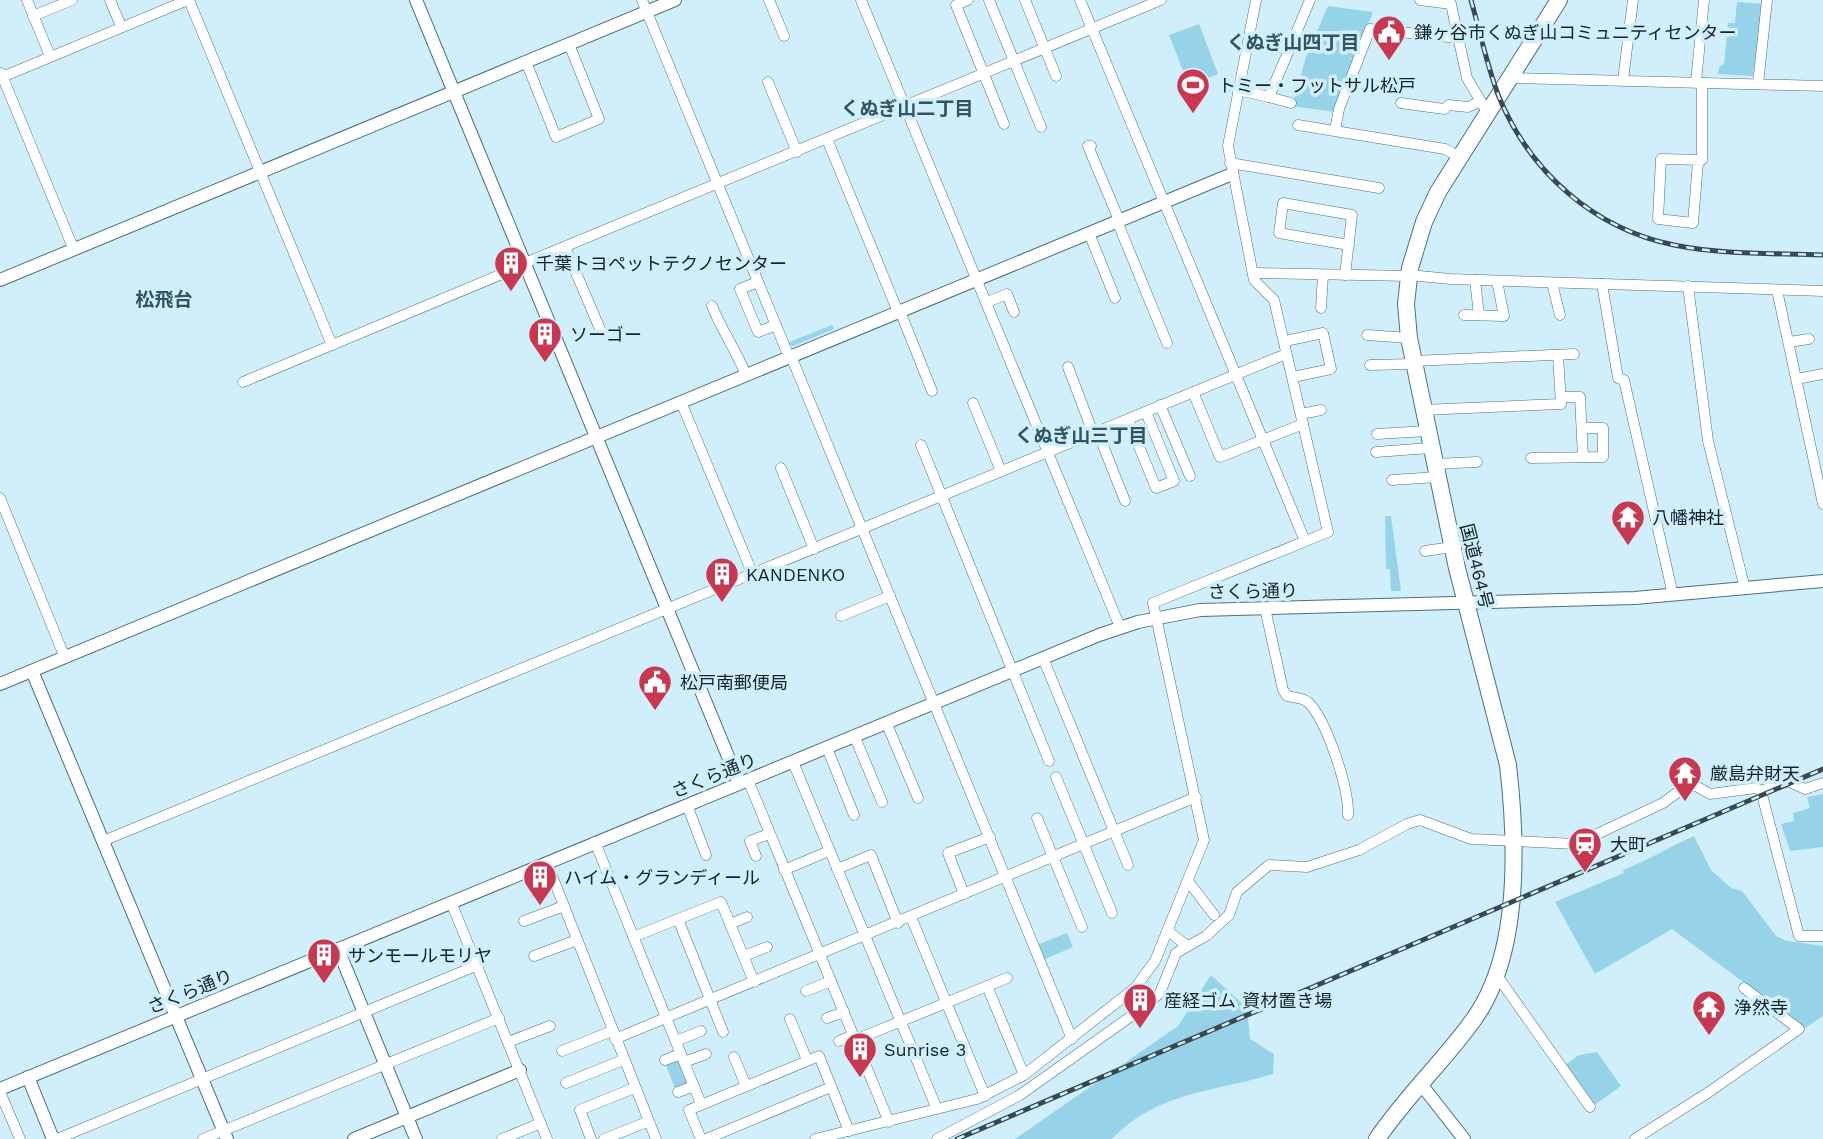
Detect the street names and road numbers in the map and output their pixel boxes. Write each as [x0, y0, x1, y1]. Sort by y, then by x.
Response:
street label: 国道464号 [1456, 521, 1498, 611]
street label: さくら通り [1208, 580, 1298, 602]
street label: さくら通り [668, 748, 760, 802]
street label: さくら通り [144, 964, 236, 1018]

